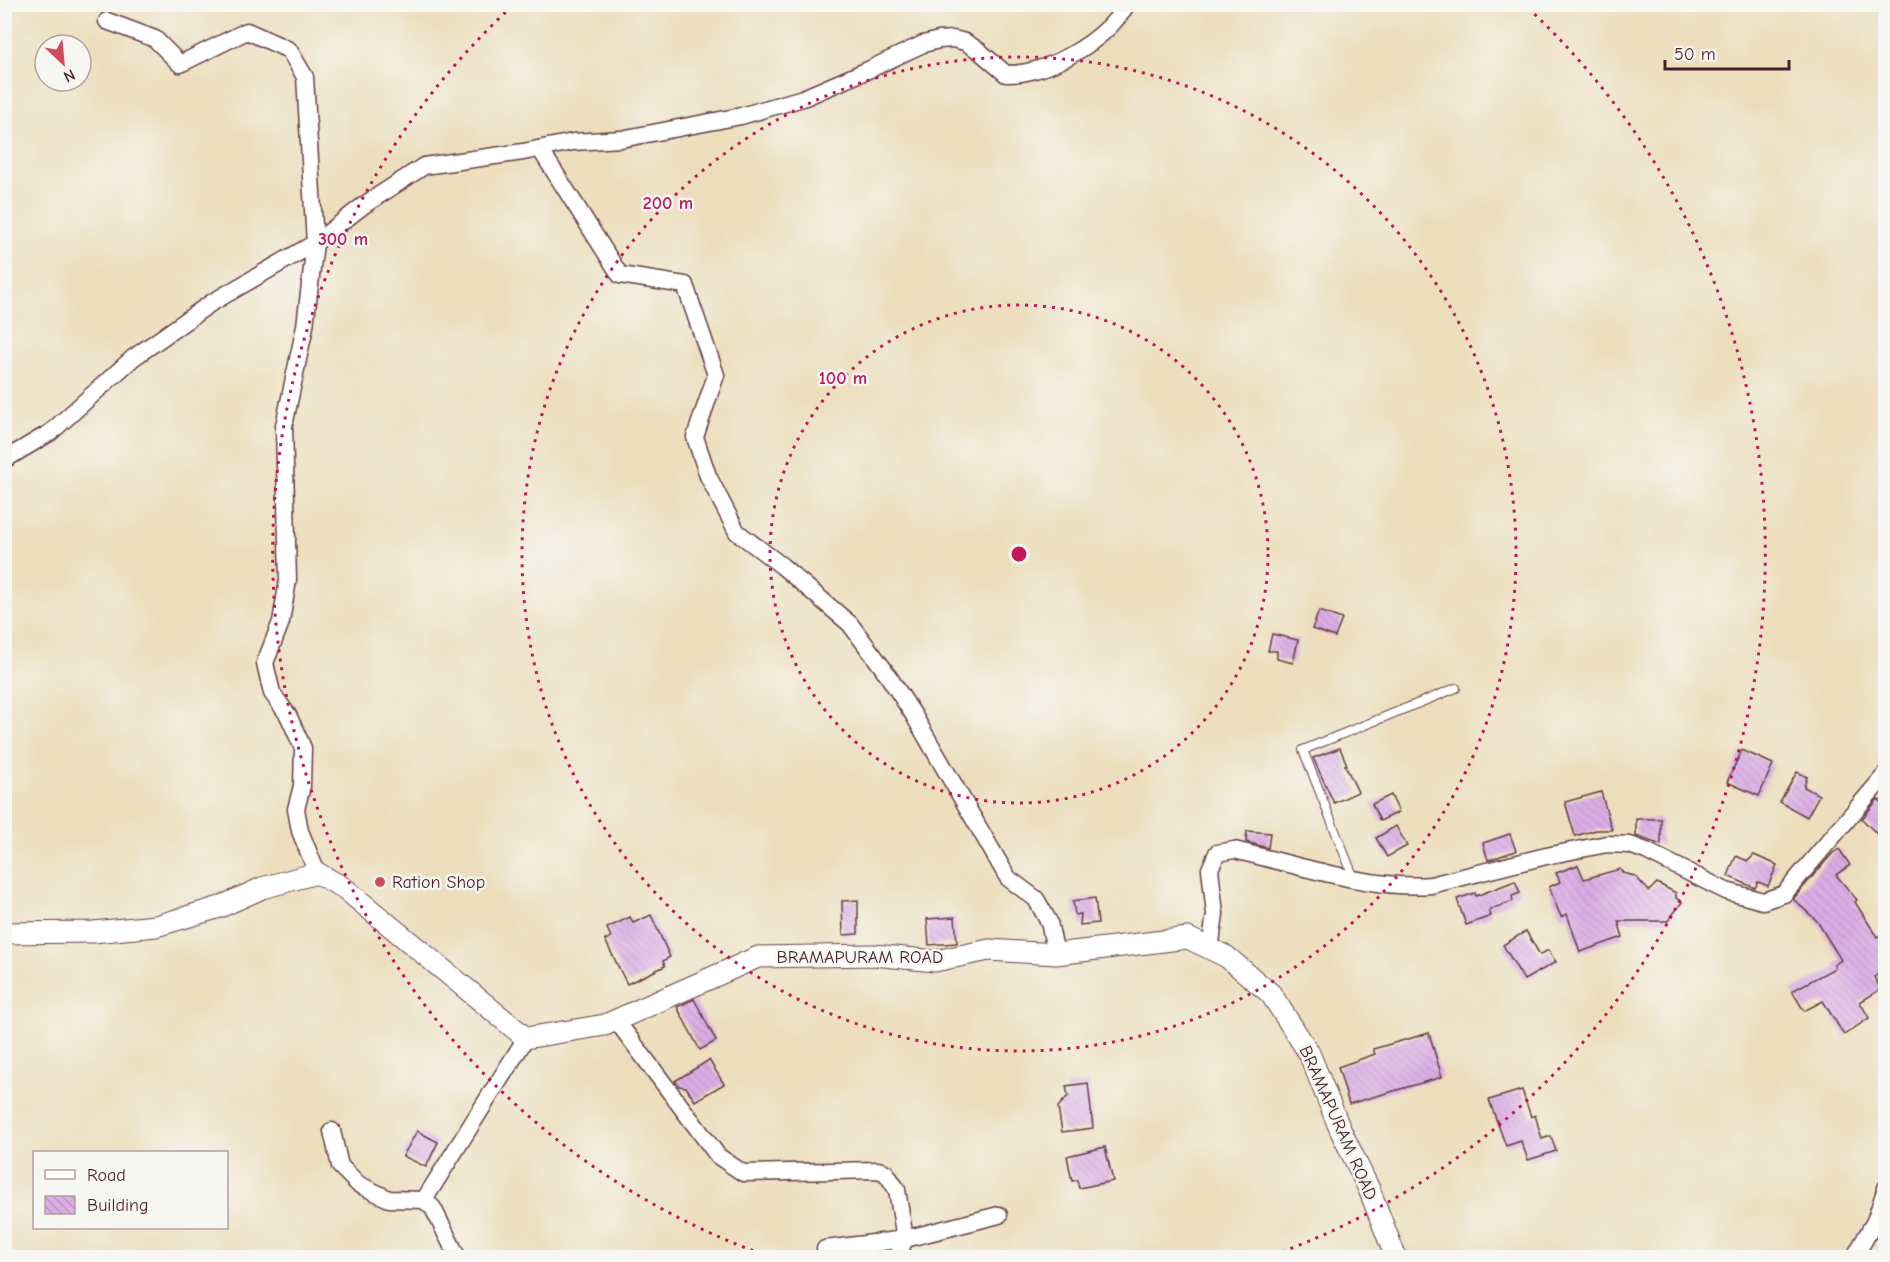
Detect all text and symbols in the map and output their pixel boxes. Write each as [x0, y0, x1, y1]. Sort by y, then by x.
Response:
north arrow [33, 33, 93, 93]
scale bar [1665, 33, 1790, 71]
text: 50 m [1674, 44, 1716, 65]
text: N [61, 65, 78, 86]
text: 200 m [643, 193, 693, 214]
text: 300 m [318, 229, 368, 250]
text: 100 m [819, 368, 867, 389]
centre of rings [1009, 544, 1029, 564]
place label: Ration Shop [392, 872, 485, 893]
marker: Ration Shop [373, 875, 387, 889]
street label: BRAMAPURAM ROAD [777, 947, 943, 968]
street label: BRAMAPURAM ROAD [1294, 1043, 1382, 1203]
legend [33, 1151, 228, 1229]
text: Road [87, 1165, 126, 1186]
text: Building [87, 1195, 149, 1216]

